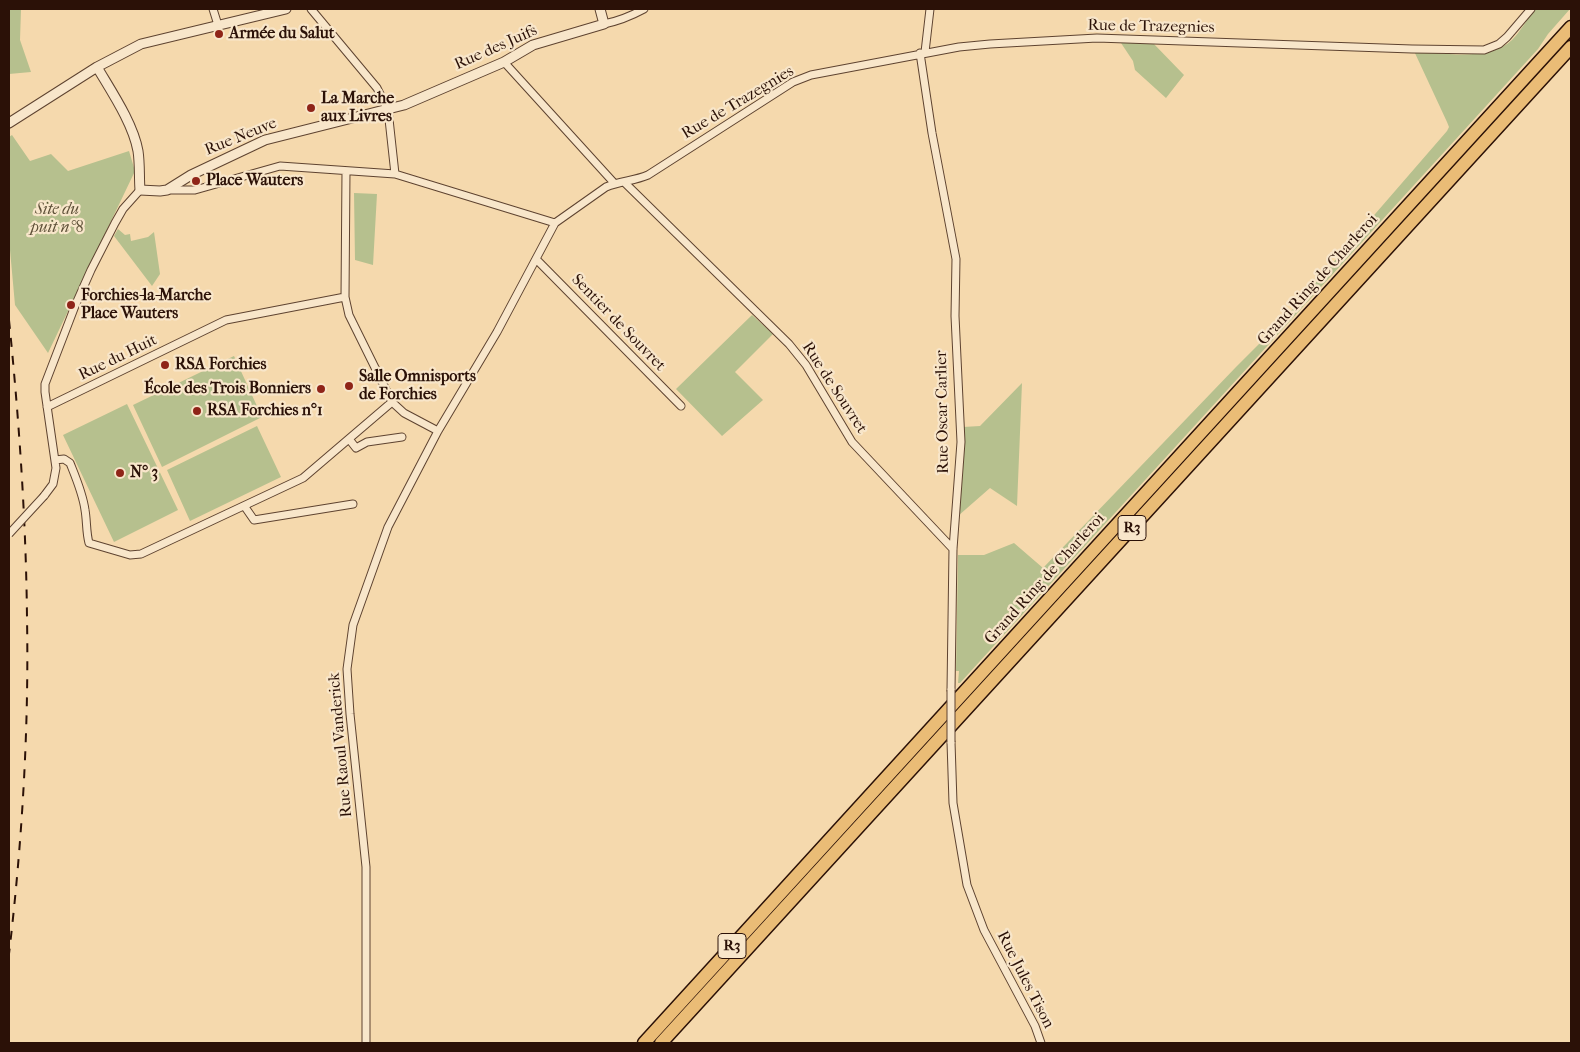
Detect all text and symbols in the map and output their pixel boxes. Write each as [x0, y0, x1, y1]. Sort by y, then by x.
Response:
street label: Rue de Trazegnies [1087, 16, 1215, 38]
street label: Rue des Juifs [452, 21, 540, 75]
place label: Armée du Salut [229, 24, 335, 44]
marker: Armée du Salut [213, 28, 225, 40]
street label: Rue de Trazegnies [679, 62, 797, 144]
place label: La Marche aux Livres [321, 89, 394, 127]
marker: La Marche aux Livres [305, 102, 317, 114]
street label: Rue Neuve [202, 114, 280, 160]
place label: Place Wauters [206, 171, 303, 191]
marker: Place Wauters [190, 175, 202, 187]
park label: Site du puit n°8 [30, 200, 84, 238]
street label: Grand Ring de Charleroi [1254, 210, 1382, 350]
street label: Sentier de Souvret [567, 271, 669, 375]
place label: Forchies-la-Marche Place Wauters [81, 286, 211, 324]
marker: Forchies-la-Marche Place Wauters [65, 299, 77, 311]
street label: Rue du Huit [76, 331, 160, 385]
street label: Rue de Souvret [797, 339, 871, 437]
street label: Rue Oscar Carlier [932, 350, 954, 474]
place label: RSA Forchies [175, 355, 266, 375]
marker: RSA Forchies [159, 359, 171, 371]
place label: Salle Omnisports de Forchies [359, 367, 476, 405]
place label: École des Trois Bonniers [144, 379, 311, 399]
marker: Salle Omnisports de Forchies [343, 380, 355, 392]
marker: École des Trois Bonniers [315, 383, 327, 395]
place label: RSA Forchies n°1 [207, 401, 323, 421]
marker: RSA Forchies n°1 [191, 405, 203, 417]
place label: N° 3 [130, 463, 158, 483]
marker: N° 3 [114, 467, 126, 479]
street label: Grand Ring de Charleroi [981, 509, 1109, 649]
road number: R3 [1118, 516, 1146, 540]
street label: Rue Raoul Vanderick [325, 672, 357, 818]
street label: Rue Jules Tison [992, 928, 1058, 1032]
road number: R3 [718, 934, 746, 958]

